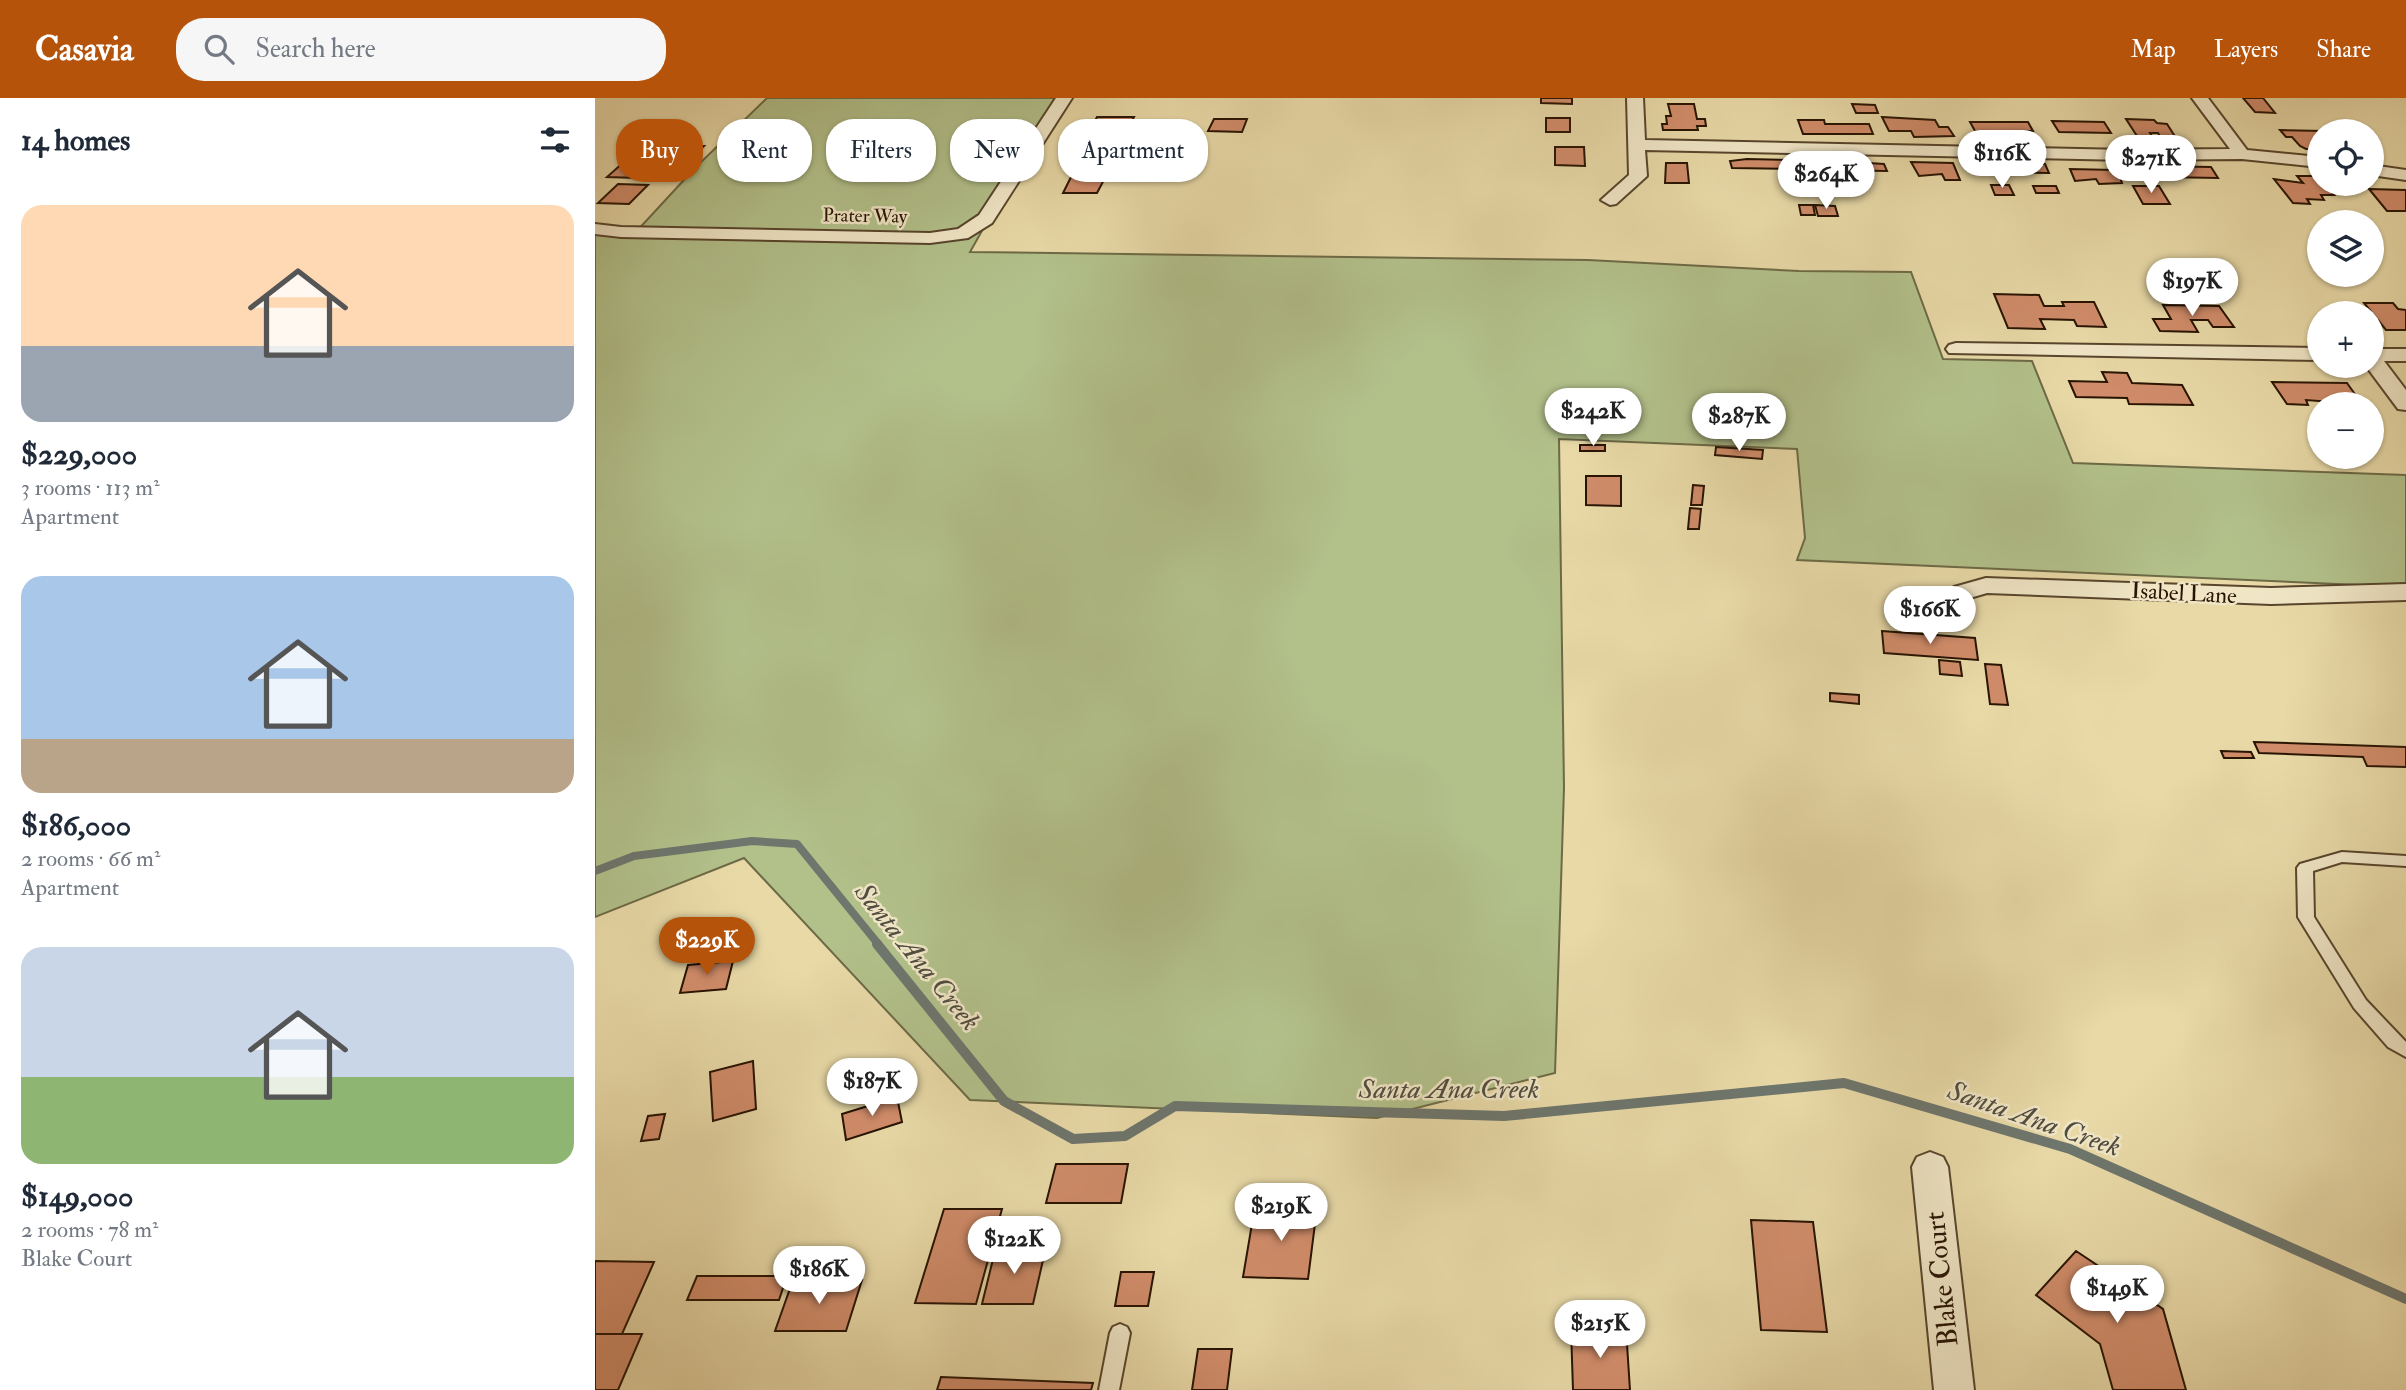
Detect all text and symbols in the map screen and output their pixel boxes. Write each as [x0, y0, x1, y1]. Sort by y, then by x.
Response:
search box [176, 18, 666, 81]
text: Casavia [35, 29, 134, 70]
icon: search [200, 30, 238, 68]
text: Search here [256, 33, 376, 65]
text: Map [2131, 34, 2176, 65]
text: Layers [2214, 34, 2278, 65]
text: Share [2316, 34, 2371, 65]
chip: Buy [616, 119, 703, 182]
chip: Rent [717, 119, 812, 182]
chip: Filters [826, 119, 936, 182]
chip: New [950, 119, 1044, 182]
chip: Apartment [1058, 119, 1208, 182]
map controls [2307, 119, 2384, 469]
button: locate [2307, 119, 2384, 196]
icon: filters [536, 121, 574, 159]
text: 14 homes [21, 122, 130, 159]
pin: $116K [1953, 130, 2051, 190]
pin: $271K [2102, 136, 2200, 195]
text: $116K [1973, 138, 2031, 167]
text: $271K [2121, 143, 2181, 172]
pin: $264K [1777, 152, 1875, 211]
text: $264K [1794, 159, 1858, 188]
street label: Prater Way [822, 203, 908, 229]
button: layers [2307, 210, 2384, 287]
icon: home [235, 250, 361, 376]
pin: $197K [2143, 258, 2241, 318]
text: $197K [2162, 266, 2222, 295]
button: + [2307, 301, 2384, 378]
pin: $242K [1544, 388, 1642, 448]
button: − [2307, 392, 2384, 469]
pin: $287K [1690, 394, 1788, 453]
text: $242K [1561, 396, 1625, 425]
text: $287K [1708, 401, 1770, 430]
text: $229,000 [21, 436, 137, 473]
text: 3 rooms · 113 m² [21, 473, 160, 502]
text: Apartment [21, 502, 119, 531]
street label: Isabel Lane [2130, 576, 2238, 610]
pin: $166K [1881, 587, 1979, 646]
text: $166K [1900, 594, 1960, 623]
icon: home [235, 621, 361, 747]
text: $186,000 [21, 807, 131, 844]
text: 2 rooms · 66 m² [21, 844, 160, 873]
text: Apartment [21, 873, 119, 902]
water label: Santa Ana Creek [846, 875, 987, 1038]
pin: $229K [658, 918, 756, 977]
text: $229K [675, 925, 739, 954]
icon: home [235, 992, 361, 1118]
pin: $187K [823, 1058, 921, 1118]
text: $187K [843, 1066, 901, 1095]
water label: Santa Ana Creek [1358, 1072, 1539, 1107]
water label: Santa Ana Creek [1942, 1073, 2125, 1165]
text: $149,000 [21, 1178, 134, 1215]
pin: $219K [1232, 1184, 1330, 1243]
text: $219K [1251, 1191, 1311, 1220]
street label: Blake Court [1918, 1210, 1966, 1348]
text: 2 rooms · 78 m² [21, 1215, 159, 1244]
pin: $122K [965, 1216, 1063, 1276]
text: $122K [984, 1224, 1044, 1253]
text: Blake Court [21, 1244, 132, 1273]
pin: $186K [770, 1246, 868, 1306]
text: $186K [789, 1254, 849, 1283]
pin: $149K [2068, 1266, 2166, 1325]
text: $149K [2086, 1273, 2148, 1302]
pin: $215K [1551, 1300, 1649, 1360]
text: $215K [1570, 1308, 1630, 1337]

